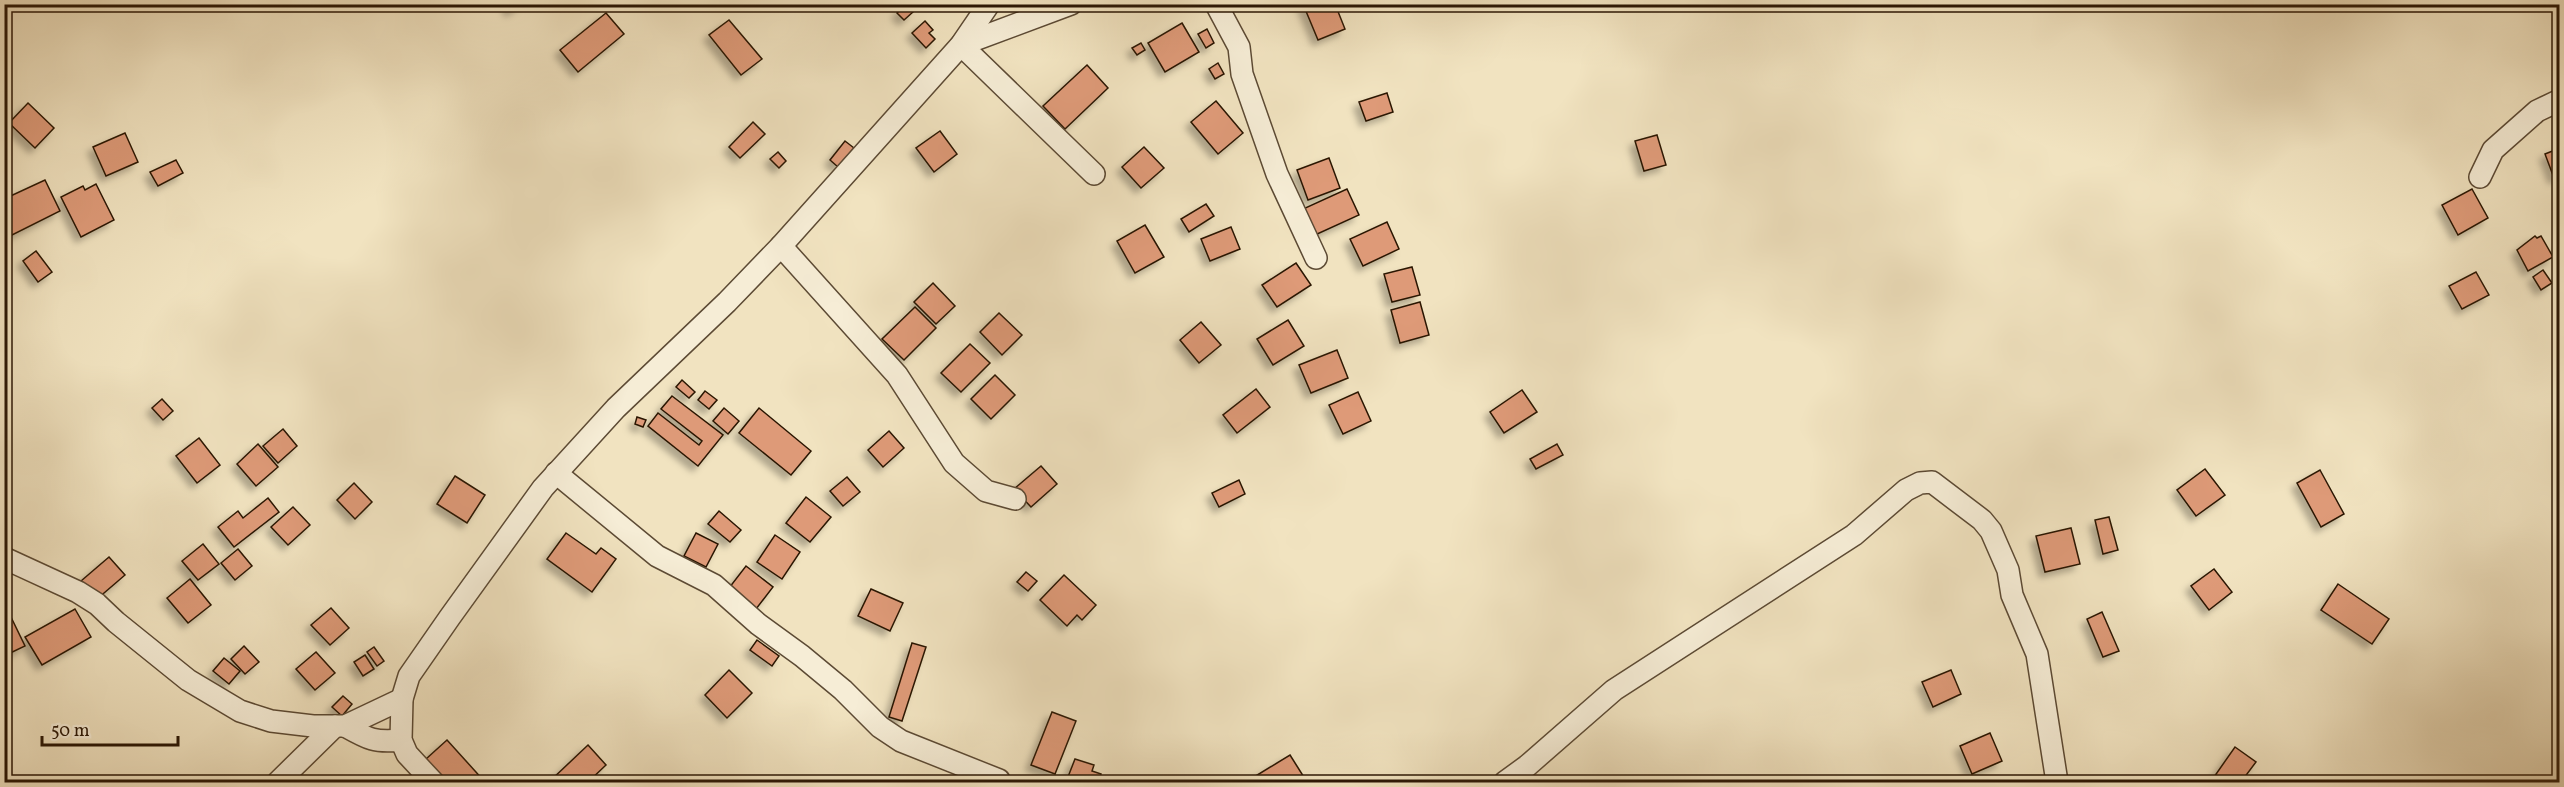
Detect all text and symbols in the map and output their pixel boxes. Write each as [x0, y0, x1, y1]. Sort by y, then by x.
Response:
scale bar [42, 709, 178, 747]
text: 50 m [51, 719, 90, 744]

